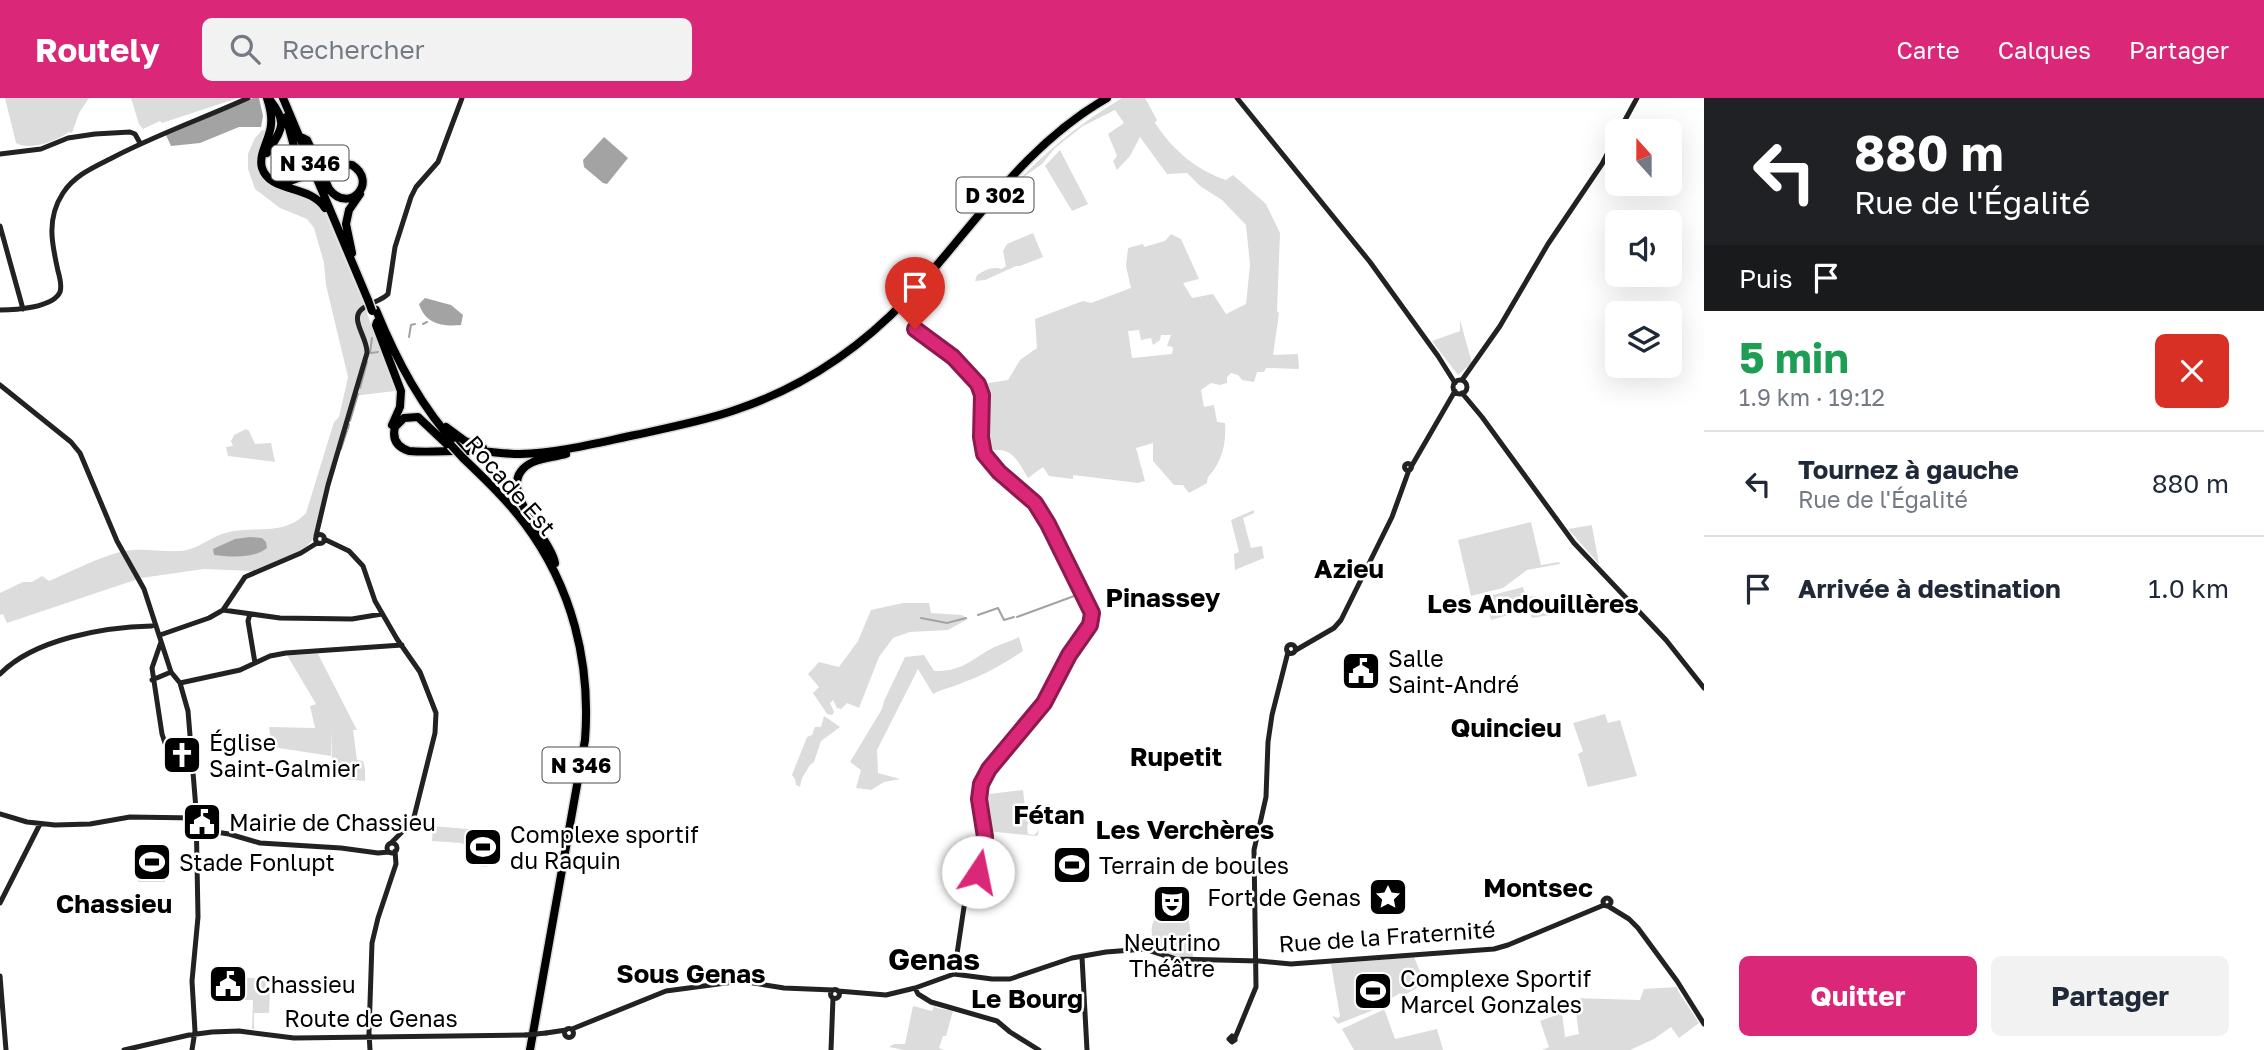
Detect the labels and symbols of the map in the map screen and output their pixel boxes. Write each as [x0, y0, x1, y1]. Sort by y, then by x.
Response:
north arrow [1605, 119, 1682, 196]
road number: N 346 [272, 146, 348, 180]
road number: D 302 [956, 178, 1034, 212]
pin [885, 257, 945, 329]
street label: Rocade Est [460, 429, 562, 541]
district label: Azieu [1314, 553, 1384, 584]
district label: Pinassey [1106, 582, 1221, 613]
district label: Les Andouillères [1427, 588, 1639, 619]
place label: Salle Saint-André [1388, 644, 1519, 698]
public building icon: Salle Saint-André [1340, 650, 1382, 692]
district label: Quincieu [1450, 712, 1562, 743]
place label: Église Saint-Galmier [209, 728, 360, 782]
church icon: Église Saint-Galmier [161, 734, 203, 776]
district label: Rupetit [1130, 741, 1222, 772]
road number: N 346 [542, 748, 620, 782]
district label: Fétan [1013, 799, 1085, 830]
public building icon: Mairie de Chassieu [181, 801, 223, 843]
place label: Mairie de Chassieu [229, 808, 436, 836]
district label: Les Verchères [1096, 814, 1274, 845]
place label: Complexe sportif du Raquin [510, 820, 699, 874]
sports icon: Complexe sportif du Raquin [462, 826, 504, 868]
position arrow [941, 835, 1015, 909]
sports icon: Stade Fonlupt [131, 841, 173, 883]
sports icon: Terrain de boules [1051, 844, 1093, 886]
place label: Stade Fonlupt [179, 848, 335, 876]
place label: Terrain de boules [1099, 851, 1289, 879]
district label: Montsec [1483, 872, 1593, 903]
place icon: Fort de Genas [1367, 876, 1409, 918]
theatre icon: Neutrino Théâtre [1151, 883, 1193, 925]
place label: Fort de Genas [1207, 883, 1361, 911]
district label: Chassieu [56, 888, 172, 919]
street label: Rue de la Fraternité [1278, 914, 1496, 958]
place label: Neutrino Théâtre [1123, 928, 1221, 982]
district label: Genas [888, 941, 980, 977]
district label: Sous Genas [616, 958, 766, 989]
public building icon: Chassieu [207, 963, 249, 1005]
place label: Complexe Sportif Marcel Gonzales [1400, 964, 1591, 1018]
place label: Chassieu [255, 970, 356, 998]
sports icon: Complexe Sportif Marcel Gonzales [1352, 970, 1394, 1012]
district label: Le Bourg [971, 983, 1083, 1014]
street label: Route de Genas [284, 1004, 458, 1032]

